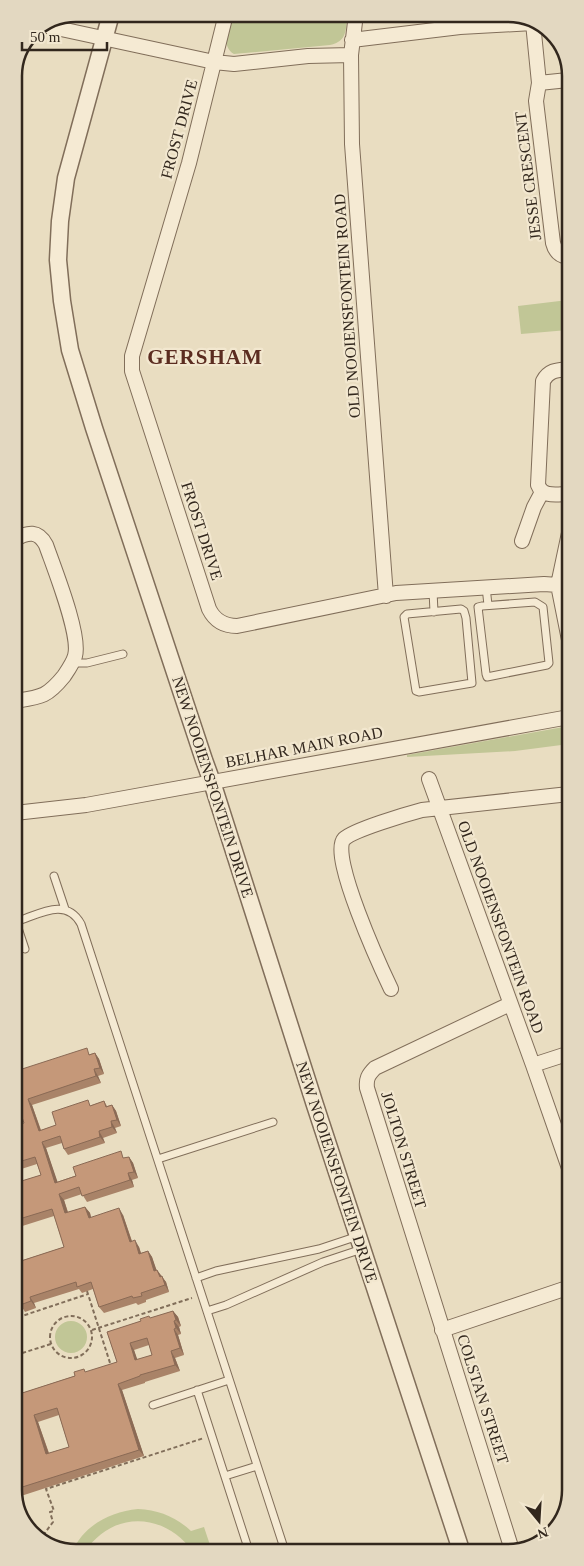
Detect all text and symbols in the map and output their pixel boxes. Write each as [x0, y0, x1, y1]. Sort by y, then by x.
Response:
scale bar [22, 20, 108, 52]
text: 50 m [30, 29, 61, 45]
street label: FROST DRIVE [158, 77, 200, 181]
street label: JESSE CRESCENT [512, 111, 544, 241]
street label: OLD NOOIENSFONTEIN ROAD [331, 193, 363, 419]
district label: GERSHAM [147, 345, 263, 369]
street label: FROST DRIVE [178, 480, 226, 582]
street label: NEW NOOIENSFONTEIN DRIVE [169, 674, 257, 900]
street label: BELHAR MAIN ROAD [224, 723, 384, 771]
street label: OLD NOOIENSFONTEIN ROAD [455, 818, 547, 1036]
street label: NEW NOOIENSFONTEIN DRIVE [293, 1059, 381, 1285]
street label: JOLTON STREET [378, 1089, 430, 1211]
street label: COLSTAN STREET [454, 1332, 512, 1466]
north arrow [514, 1496, 564, 1546]
text: N [536, 1524, 550, 1542]

